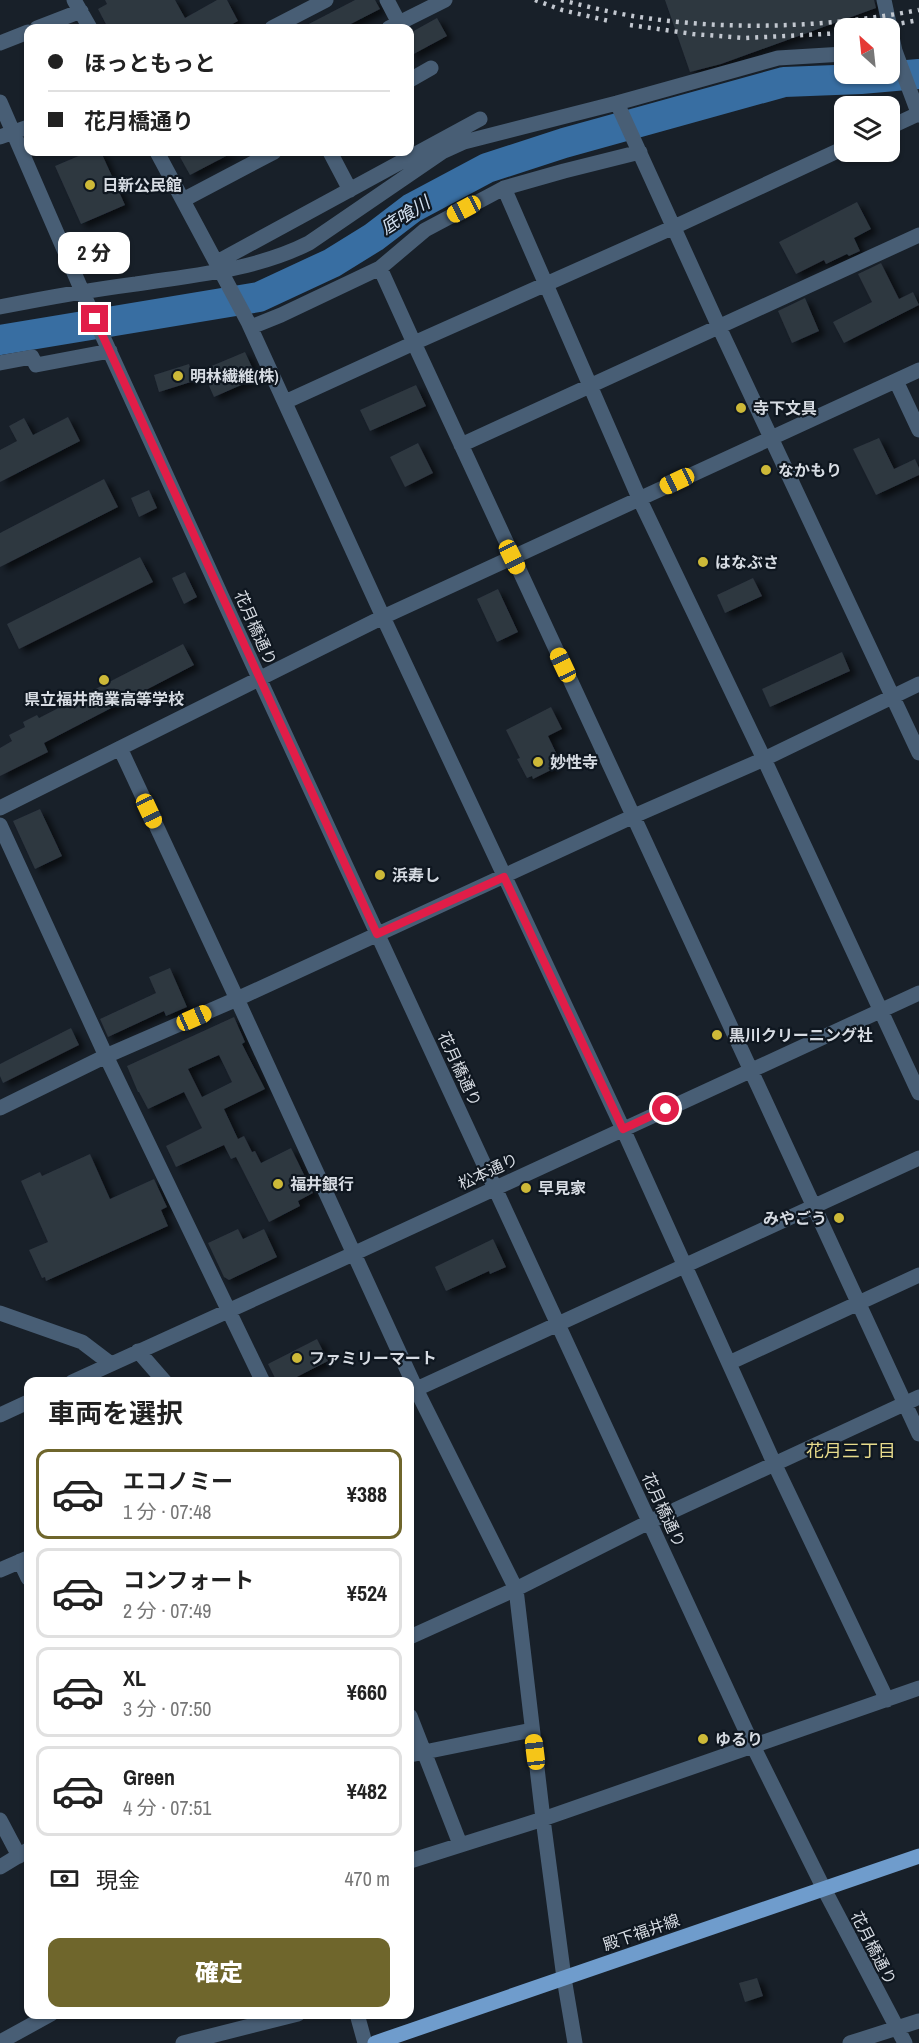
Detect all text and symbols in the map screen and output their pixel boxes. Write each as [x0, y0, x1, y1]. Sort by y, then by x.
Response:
north arrow [834, 18, 900, 84]
map controls [834, 18, 900, 162]
text: ほっともっと [84, 48, 216, 78]
button: layers [834, 96, 900, 162]
text: 花月橋通り [84, 106, 194, 136]
place label: 日新公民館 [102, 174, 182, 196]
marker: 日新公民館 [83, 178, 97, 192]
water label: 底喰川 [375, 189, 436, 240]
car [444, 193, 484, 225]
callout: 2 分 [59, 232, 131, 274]
text: 2 分 [77, 239, 111, 266]
route end [81, 305, 108, 332]
place label: 明林繊維(株) [190, 365, 279, 387]
marker: 明林繊維(株) [171, 369, 185, 383]
place label: 寺下文具 [753, 397, 817, 419]
marker: 寺下文具 [734, 401, 748, 415]
place label: なかもり [778, 459, 842, 481]
marker: なかもり [759, 463, 773, 477]
car [657, 465, 697, 497]
car [496, 537, 528, 577]
place label: はなぶさ [715, 551, 779, 573]
marker: はなぶさ [696, 555, 710, 569]
street label: 花月橋通り [230, 587, 282, 669]
car [547, 645, 579, 685]
marker: 県立福井商業高等学校 [97, 673, 111, 687]
place label: 県立福井商業高等学校 [24, 688, 184, 710]
place label: 妙性寺 [550, 751, 598, 773]
marker: 妙性寺 [531, 755, 545, 769]
car [133, 791, 165, 831]
place label: 浜寿し [392, 864, 440, 886]
marker: 浜寿し [373, 868, 387, 882]
car [174, 1002, 214, 1034]
place label: 黒川クリーニング社 [729, 1024, 873, 1046]
street label: 花月橋通り [433, 1028, 487, 1110]
marker: 黒川クリーニング社 [710, 1028, 724, 1042]
route start [652, 1095, 679, 1122]
street label: 松本通り [454, 1148, 522, 1194]
place label: 福井銀行 [290, 1173, 354, 1195]
marker: 福井銀行 [271, 1177, 285, 1191]
place label: 早見家 [538, 1177, 586, 1199]
marker: 早見家 [519, 1181, 533, 1195]
place label: みやごう [763, 1207, 827, 1229]
marker: みやごう [832, 1211, 846, 1225]
place label: ファミリーマート [309, 1347, 437, 1369]
marker: ファミリーマート [290, 1351, 304, 1365]
text: 車両を選択 [48, 1395, 183, 1431]
district label: 花月三丁目 [806, 1438, 896, 1463]
text: エコノミー [123, 1466, 233, 1496]
icon: car [51, 1467, 105, 1521]
street label: 花月橋通り [637, 1469, 691, 1551]
text: ¥388 [347, 1479, 387, 1509]
text: 1 分 · 07:48 [123, 1498, 211, 1525]
text: コンフォート [123, 1565, 254, 1595]
icon: car [51, 1566, 105, 1620]
text: ¥524 [347, 1578, 387, 1608]
text: 2 分 · 07:49 [123, 1597, 211, 1624]
text: XL [123, 1663, 146, 1693]
icon: car [51, 1665, 105, 1719]
text: ¥660 [347, 1677, 387, 1707]
text: 3 分 · 07:50 [123, 1695, 211, 1722]
place label: ゆるり [715, 1728, 763, 1750]
marker: ゆるり [696, 1732, 710, 1746]
car [524, 1733, 546, 1771]
text: Green [123, 1762, 175, 1792]
icon: car [51, 1764, 105, 1818]
text: ¥482 [347, 1776, 387, 1806]
text: 4 分 · 07:51 [123, 1794, 211, 1821]
icon: cash [48, 1862, 81, 1895]
text: 現金 [96, 1865, 140, 1895]
text: 470 m [344, 1865, 390, 1892]
street label: 花月橋通り [846, 1907, 902, 1989]
street label: 殿下福井線 [600, 1909, 682, 1955]
button: 確定 [48, 1938, 390, 2007]

